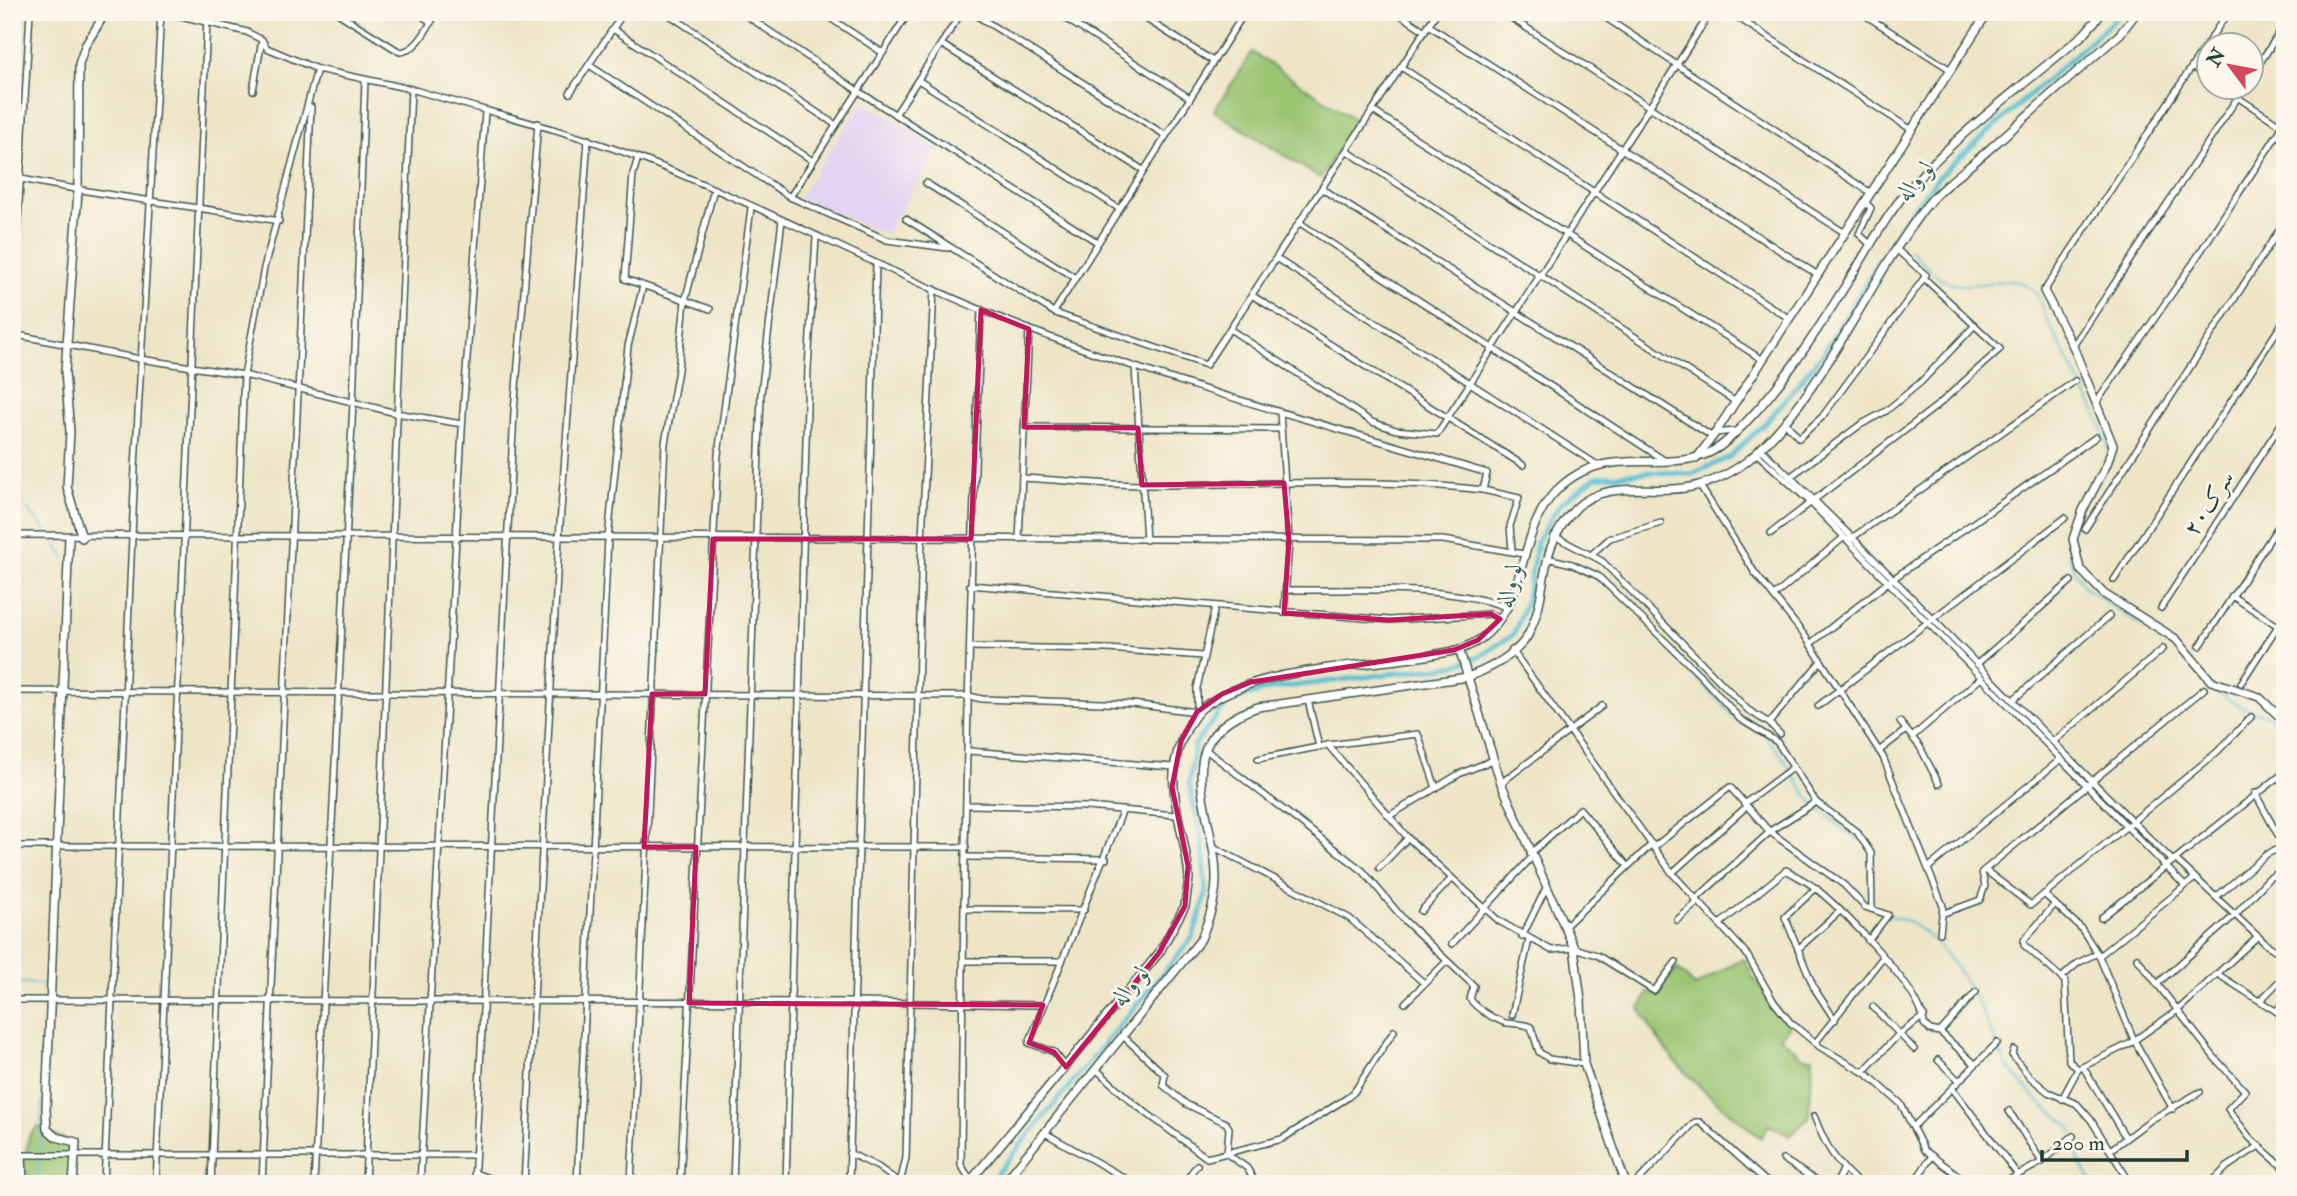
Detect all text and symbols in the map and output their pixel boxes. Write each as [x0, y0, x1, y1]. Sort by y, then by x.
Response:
north arrow [2196, 32, 2266, 102]
text: N [2201, 43, 2232, 72]
water label: لو واله [1889, 153, 1942, 208]
street label: سرک۲۰ [2177, 465, 2241, 542]
water label: لو واله [1489, 559, 1530, 611]
water label: لو واله [1104, 958, 1157, 1013]
scale bar [2042, 1119, 2187, 1163]
text: 200 m [2052, 1130, 2105, 1157]

